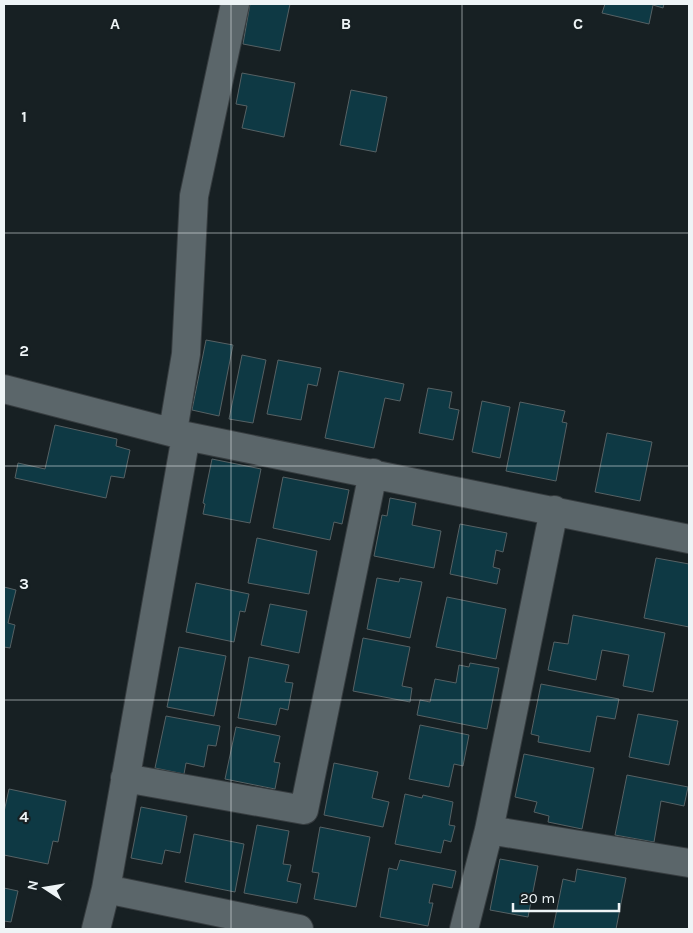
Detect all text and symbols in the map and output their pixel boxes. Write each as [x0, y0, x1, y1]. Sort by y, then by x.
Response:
text: A [110, 14, 120, 33]
text: B [341, 14, 351, 33]
text: C [573, 14, 583, 33]
text: 1 [21, 107, 27, 126]
text: 2 [19, 341, 29, 360]
text: 3 [19, 574, 29, 593]
text: 4 [19, 807, 29, 826]
north arrow [20, 863, 70, 913]
text: N [23, 879, 42, 892]
scale bar [513, 880, 619, 912]
text: 20 m [520, 889, 555, 907]

